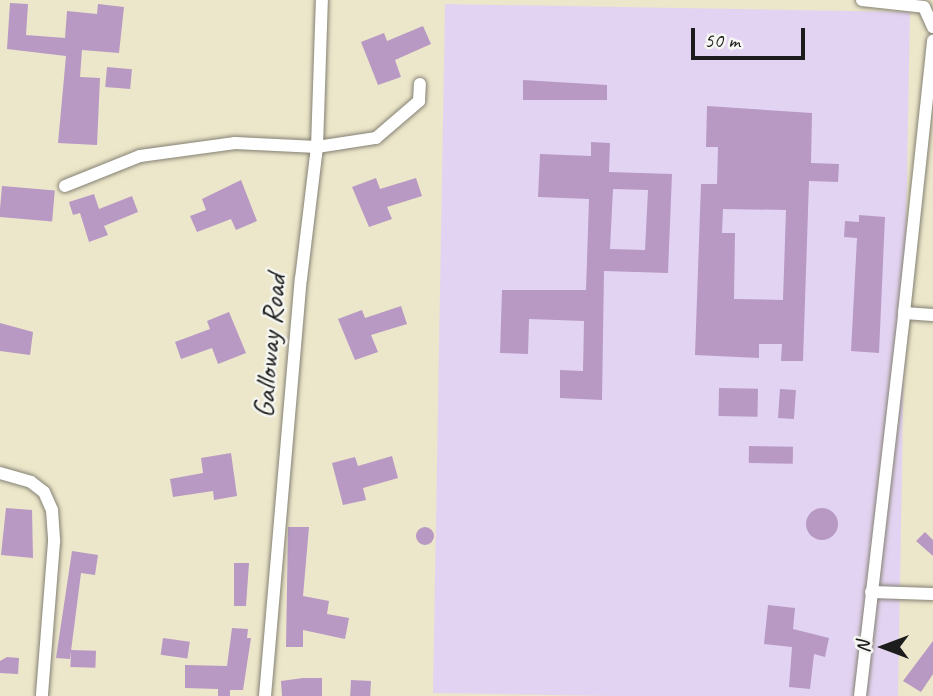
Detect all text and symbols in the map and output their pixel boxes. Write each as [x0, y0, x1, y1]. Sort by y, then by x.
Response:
scale bar [695, 14, 809, 58]
text: 50 m [704, 27, 740, 53]
street label: Galloway Road [245, 273, 293, 419]
north arrow [849, 612, 919, 682]
text: N [851, 641, 875, 653]

